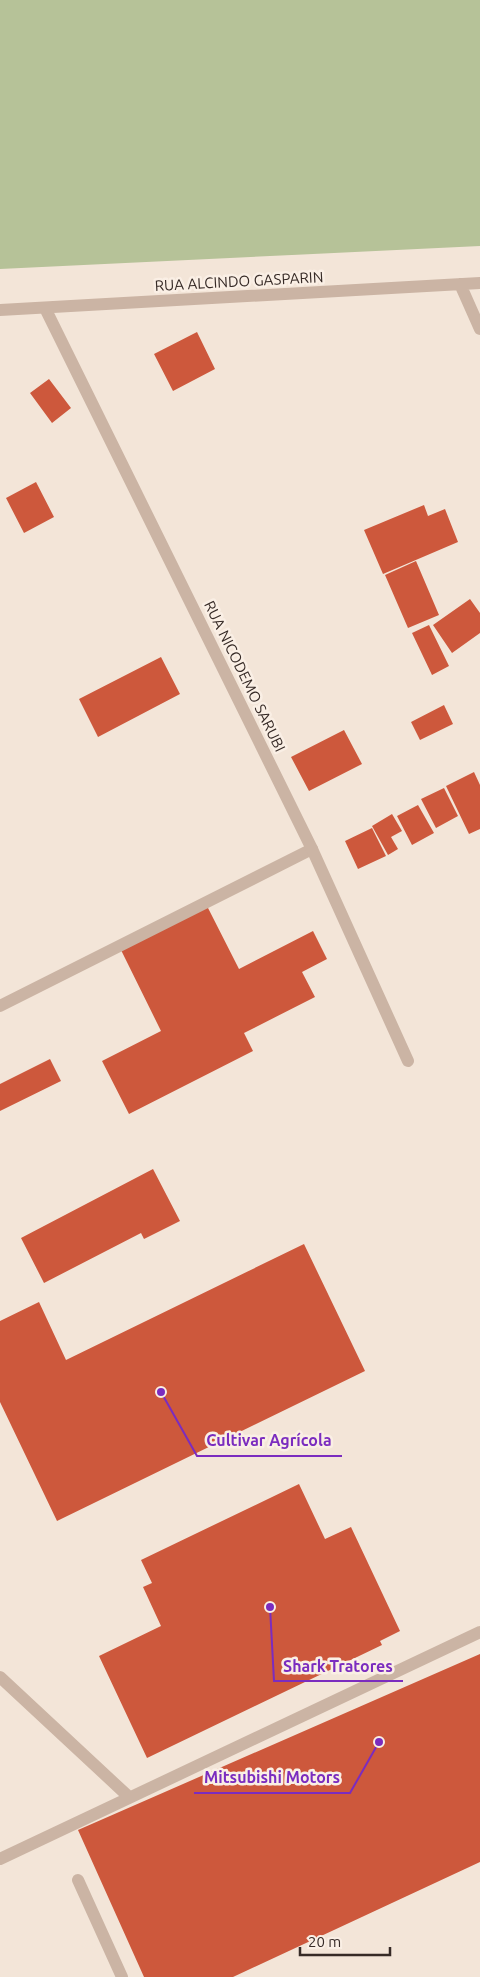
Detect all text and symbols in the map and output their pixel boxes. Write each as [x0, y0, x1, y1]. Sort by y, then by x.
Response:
street label: RUA ALCINDO GASPARIN [154, 268, 324, 294]
street label: RUA NICODEMO SARUBI [201, 598, 289, 754]
callout: Cultivar Agrícola [197, 1425, 342, 1456]
text: Cultivar Agrícola [206, 1431, 332, 1449]
callout: Shark Tratores [274, 1650, 403, 1681]
text: Shark Tratores [283, 1657, 393, 1675]
callout: Mitsubishi Motors [194, 1762, 350, 1793]
text: Mitsubishi Motors [204, 1768, 340, 1786]
scale bar [300, 1924, 390, 1956]
text: 20 m [308, 1933, 341, 1950]

